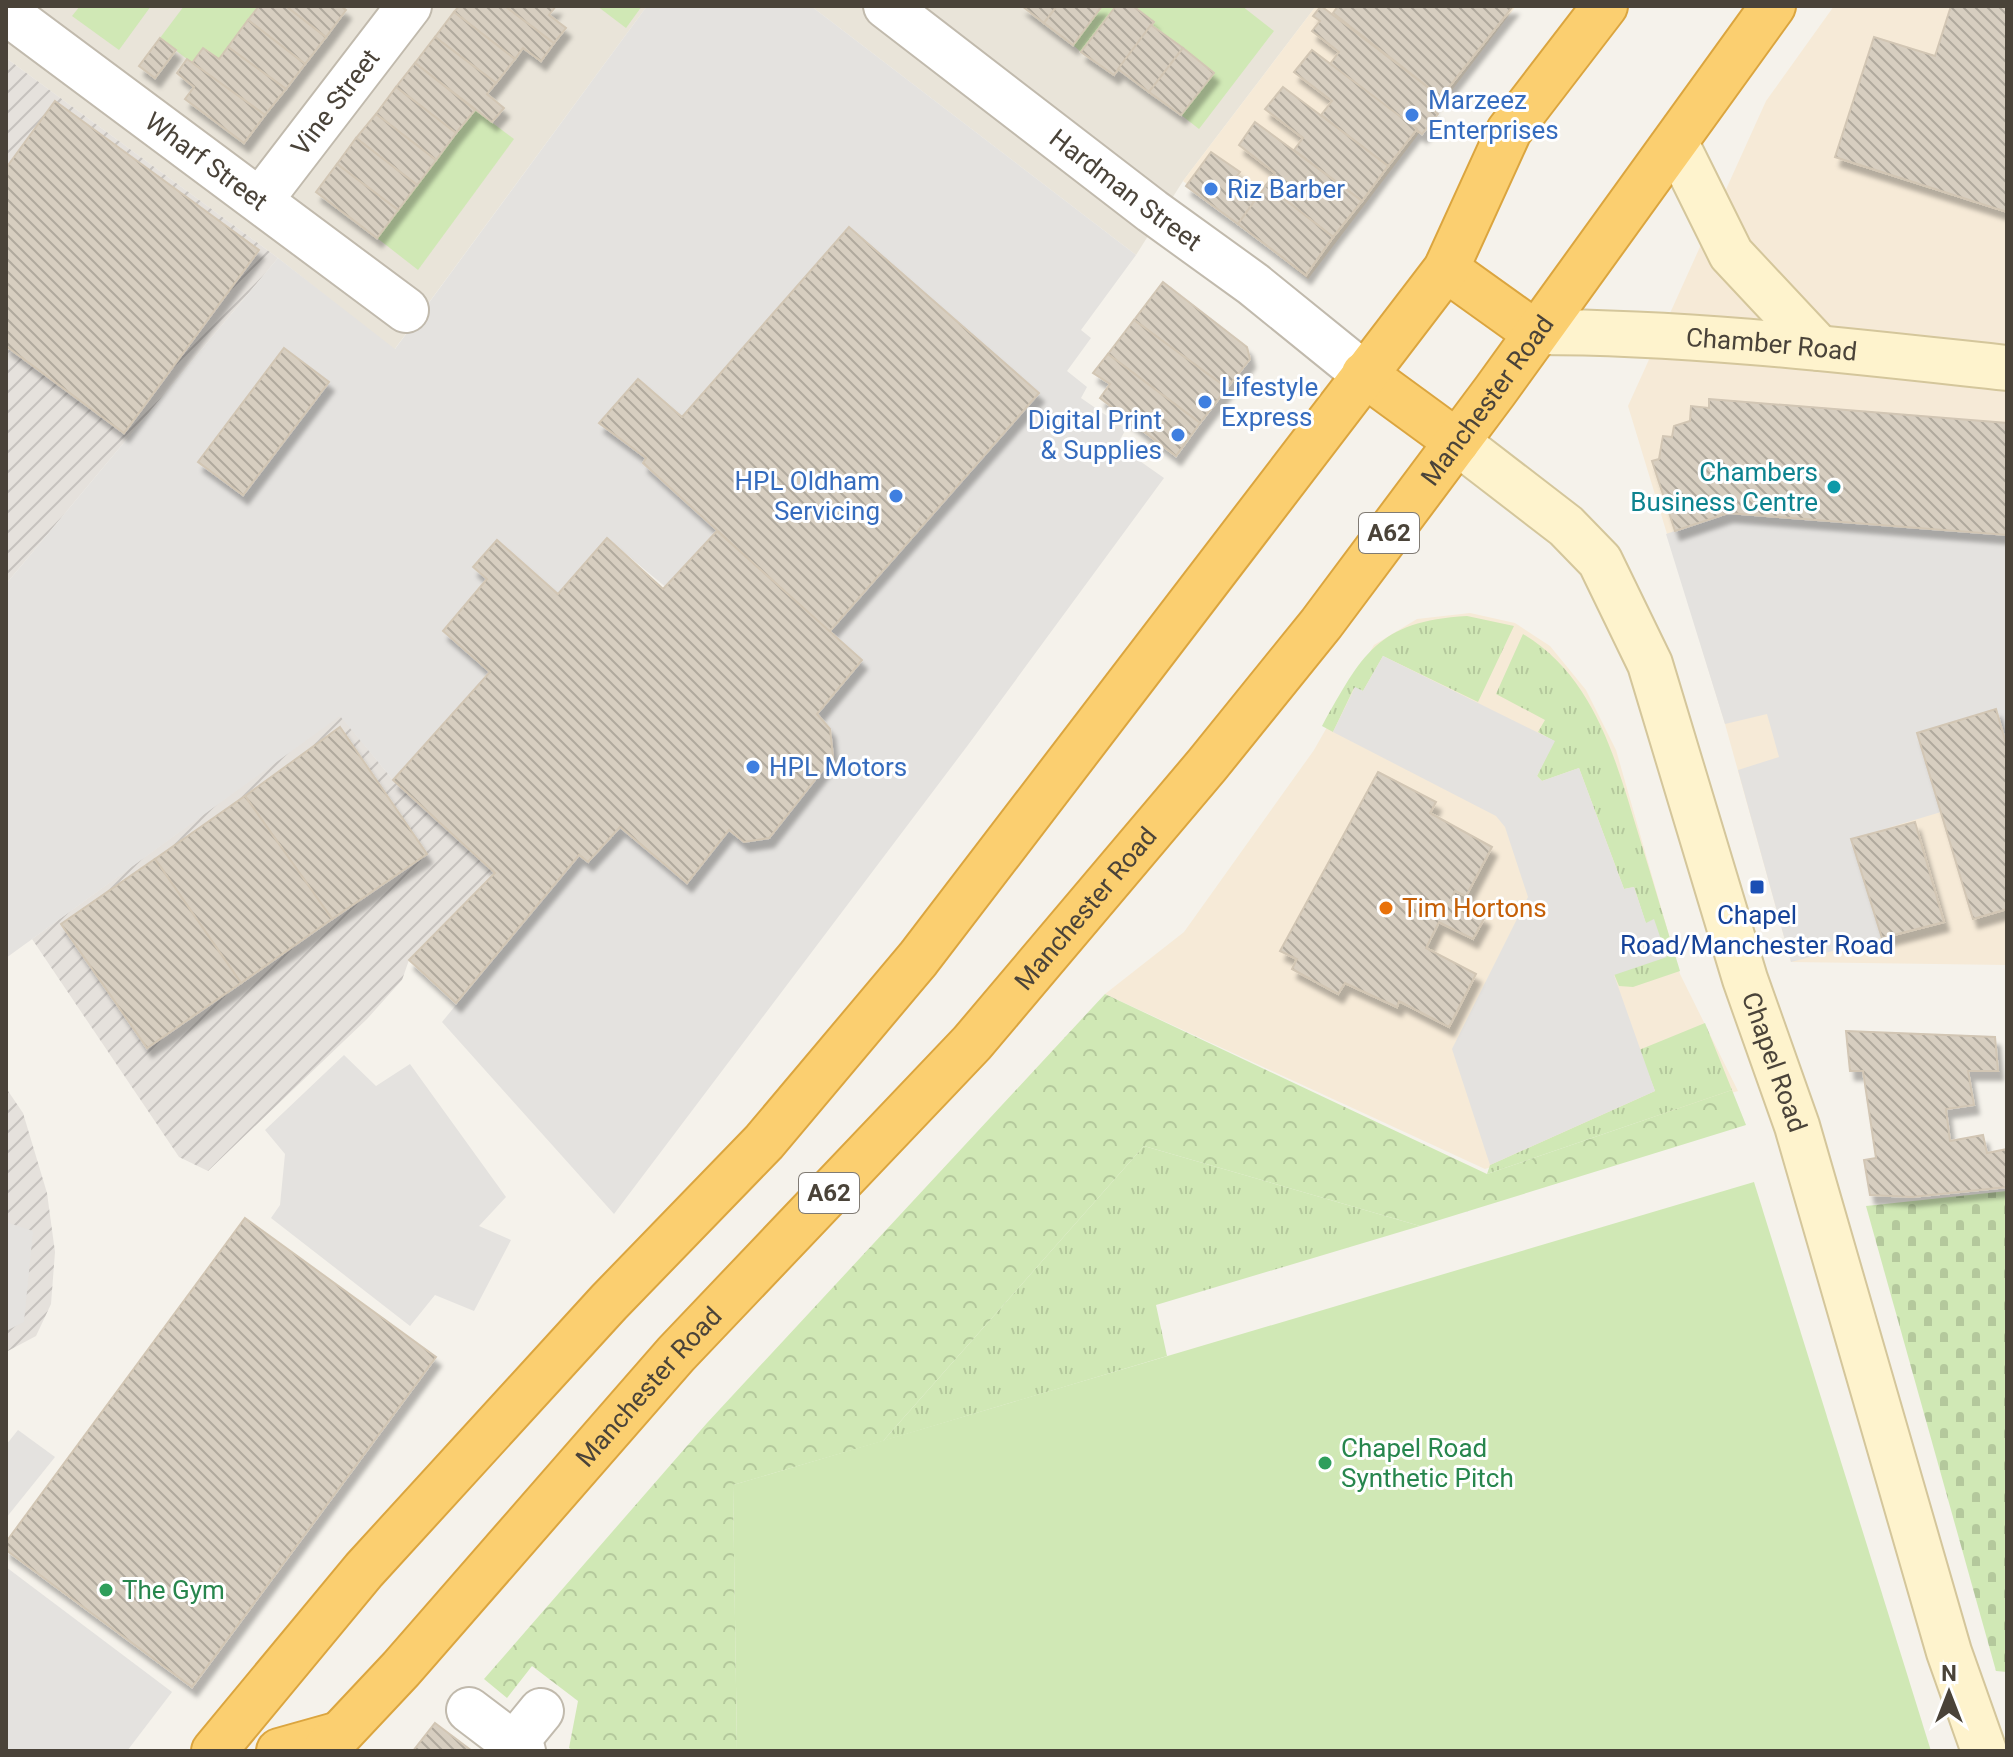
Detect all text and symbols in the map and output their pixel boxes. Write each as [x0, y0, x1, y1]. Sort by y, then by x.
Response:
street label: Vine Street [285, 43, 386, 161]
place label: Marzeez Enterprises [1428, 85, 1559, 145]
street label: Wharf Street [139, 106, 273, 217]
marker: Marzeez Enterprises [1403, 106, 1421, 124]
street label: Hardman Street [1044, 123, 1207, 257]
place label: Riz Barber [1227, 174, 1345, 204]
marker: Riz Barber [1202, 180, 1220, 198]
street label: Manchester Road [1415, 309, 1560, 491]
street label: Chamber Road [1685, 322, 1859, 367]
place label: Lifestyle Express [1221, 372, 1318, 432]
marker: Lifestyle Express [1196, 393, 1214, 411]
place label: Digital Print & Supplies [1028, 405, 1162, 465]
marker: Digital Print & Supplies [1169, 426, 1187, 444]
place label: Chambers Business Centre [1630, 457, 1818, 517]
place label: HPL Oldham Servicing [734, 466, 880, 526]
marker: Chambers Business Centre [1825, 478, 1843, 496]
marker: HPL Oldham Servicing [887, 487, 905, 505]
road number: A62 [1359, 513, 1419, 553]
place label: HPL Motors [769, 752, 907, 782]
marker: HPL Motors [744, 758, 762, 776]
street label: Manchester Road [1008, 821, 1163, 996]
marker: Chapel Road/Manchester Road [1748, 878, 1766, 896]
place label: Tim Hortons [1402, 893, 1547, 923]
marker: Tim Hortons [1377, 899, 1395, 917]
place label: Chapel Road/Manchester Road [1620, 900, 1894, 960]
street label: Chapel Road [1736, 988, 1813, 1136]
road number: A62 [799, 1173, 859, 1213]
street label: Manchester Road [570, 1301, 728, 1473]
place label: Chapel Road Synthetic Pitch [1341, 1433, 1514, 1493]
marker: Chapel Road Synthetic Pitch [1316, 1454, 1334, 1472]
place label: The Gym [122, 1575, 225, 1605]
marker: The Gym [97, 1581, 115, 1599]
north arrow [1909, 1653, 1989, 1733]
text: N [1941, 1661, 1957, 1686]

